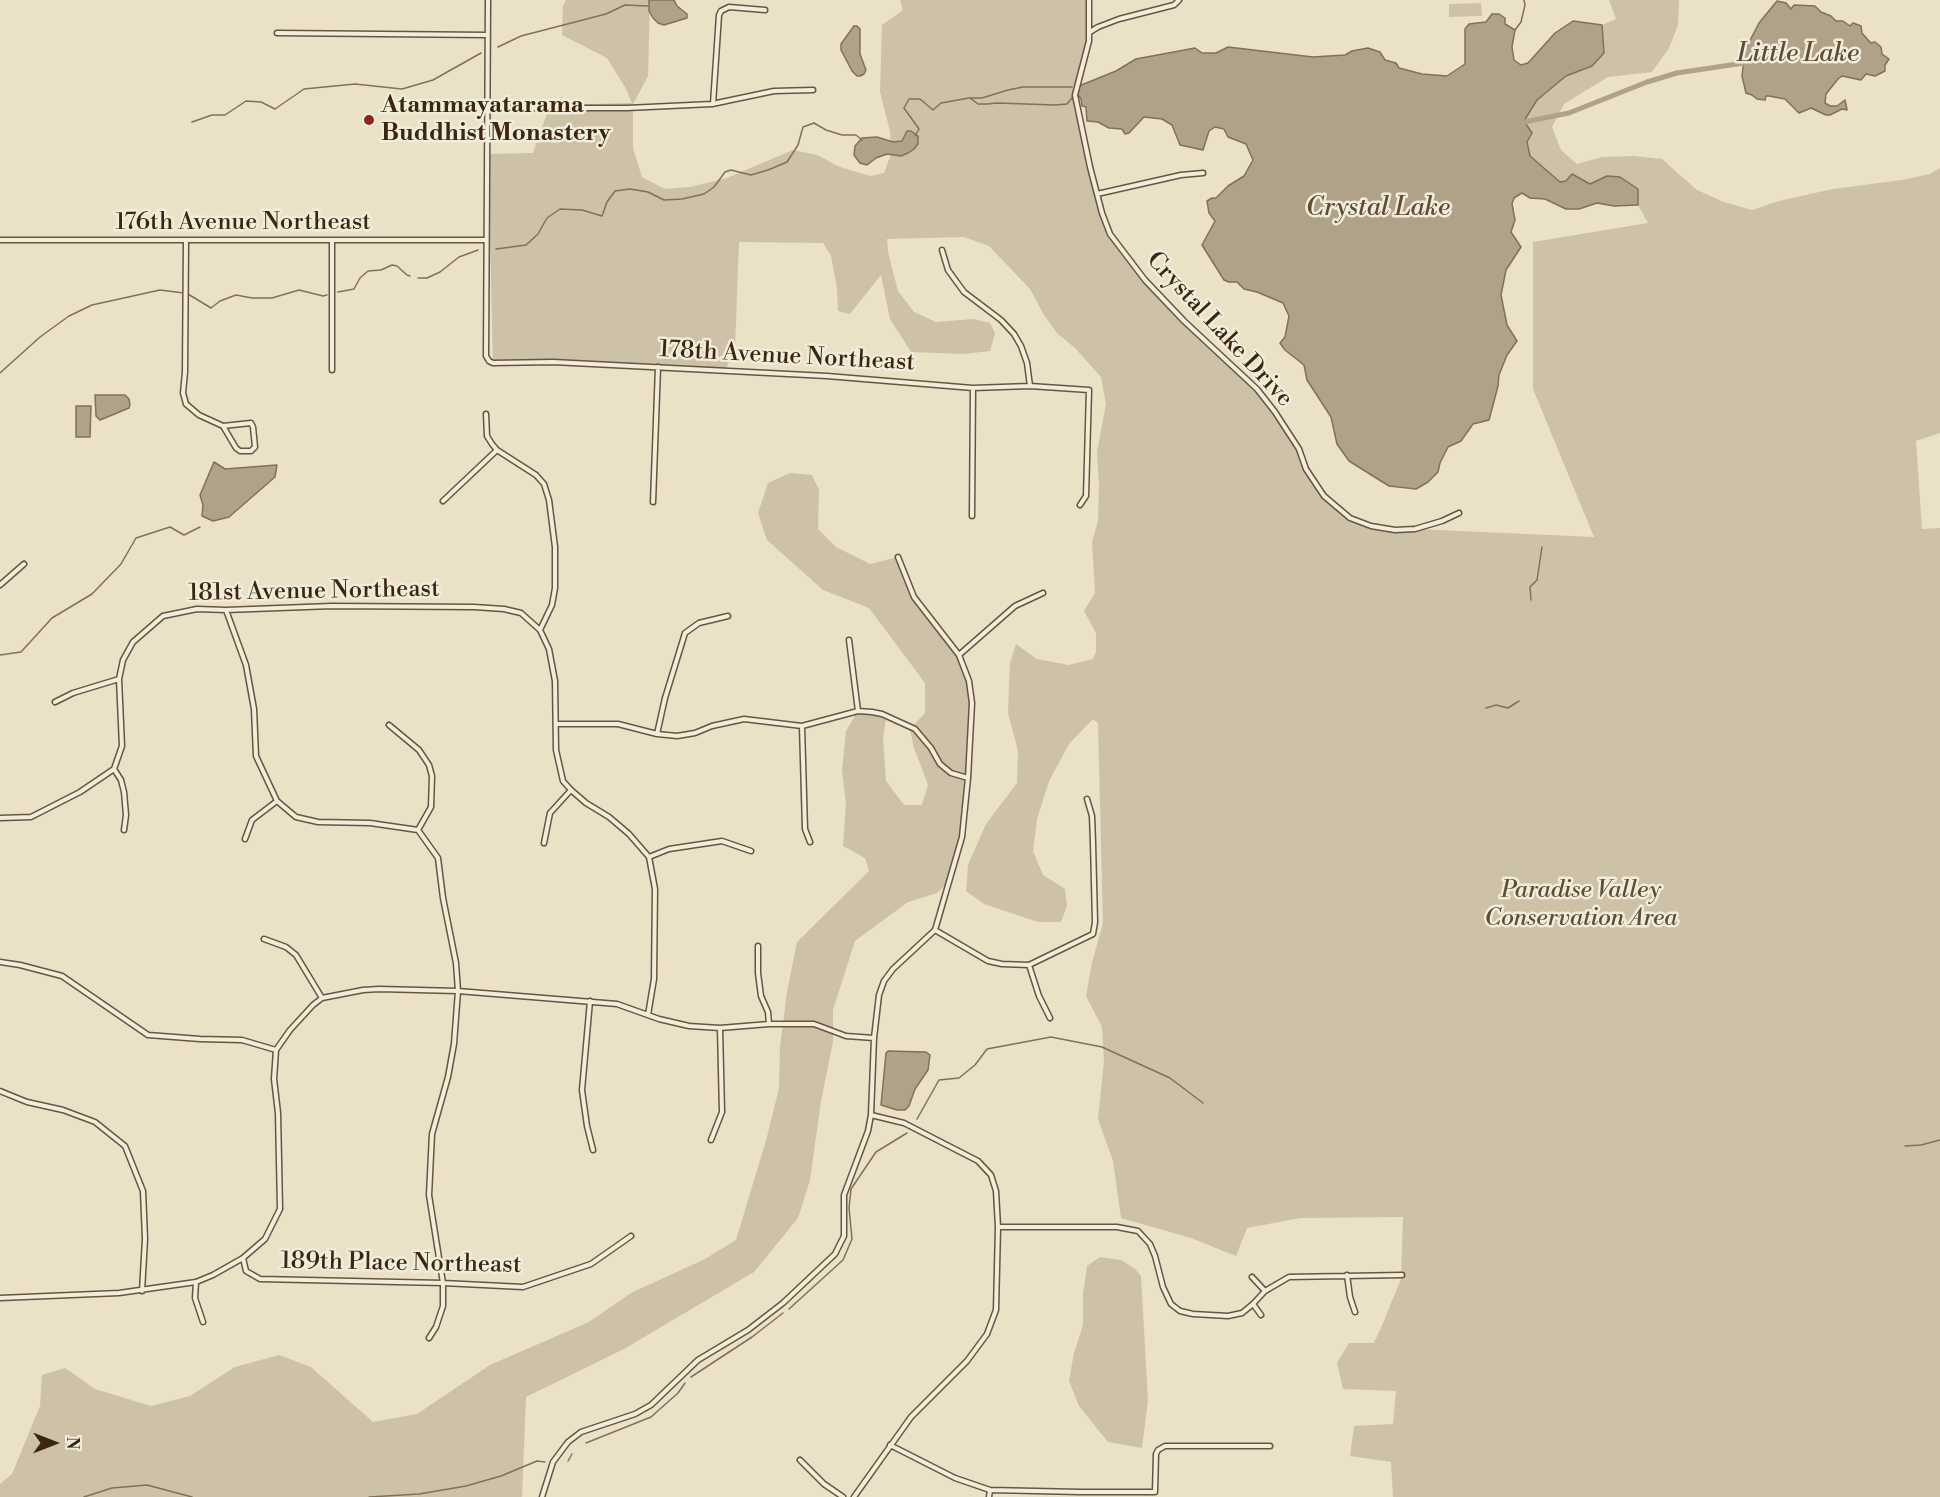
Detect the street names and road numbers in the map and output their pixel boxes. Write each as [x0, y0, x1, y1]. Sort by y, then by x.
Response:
street label: 176th Avenue Northeast [115, 209, 371, 237]
street label: Crystal Lake Drive [1140, 246, 1298, 414]
street label: 178th Avenue Northeast [658, 336, 916, 378]
street label: 181st Avenue Northeast [188, 575, 440, 609]
street label: 189th Place Northeast [280, 1248, 522, 1280]

